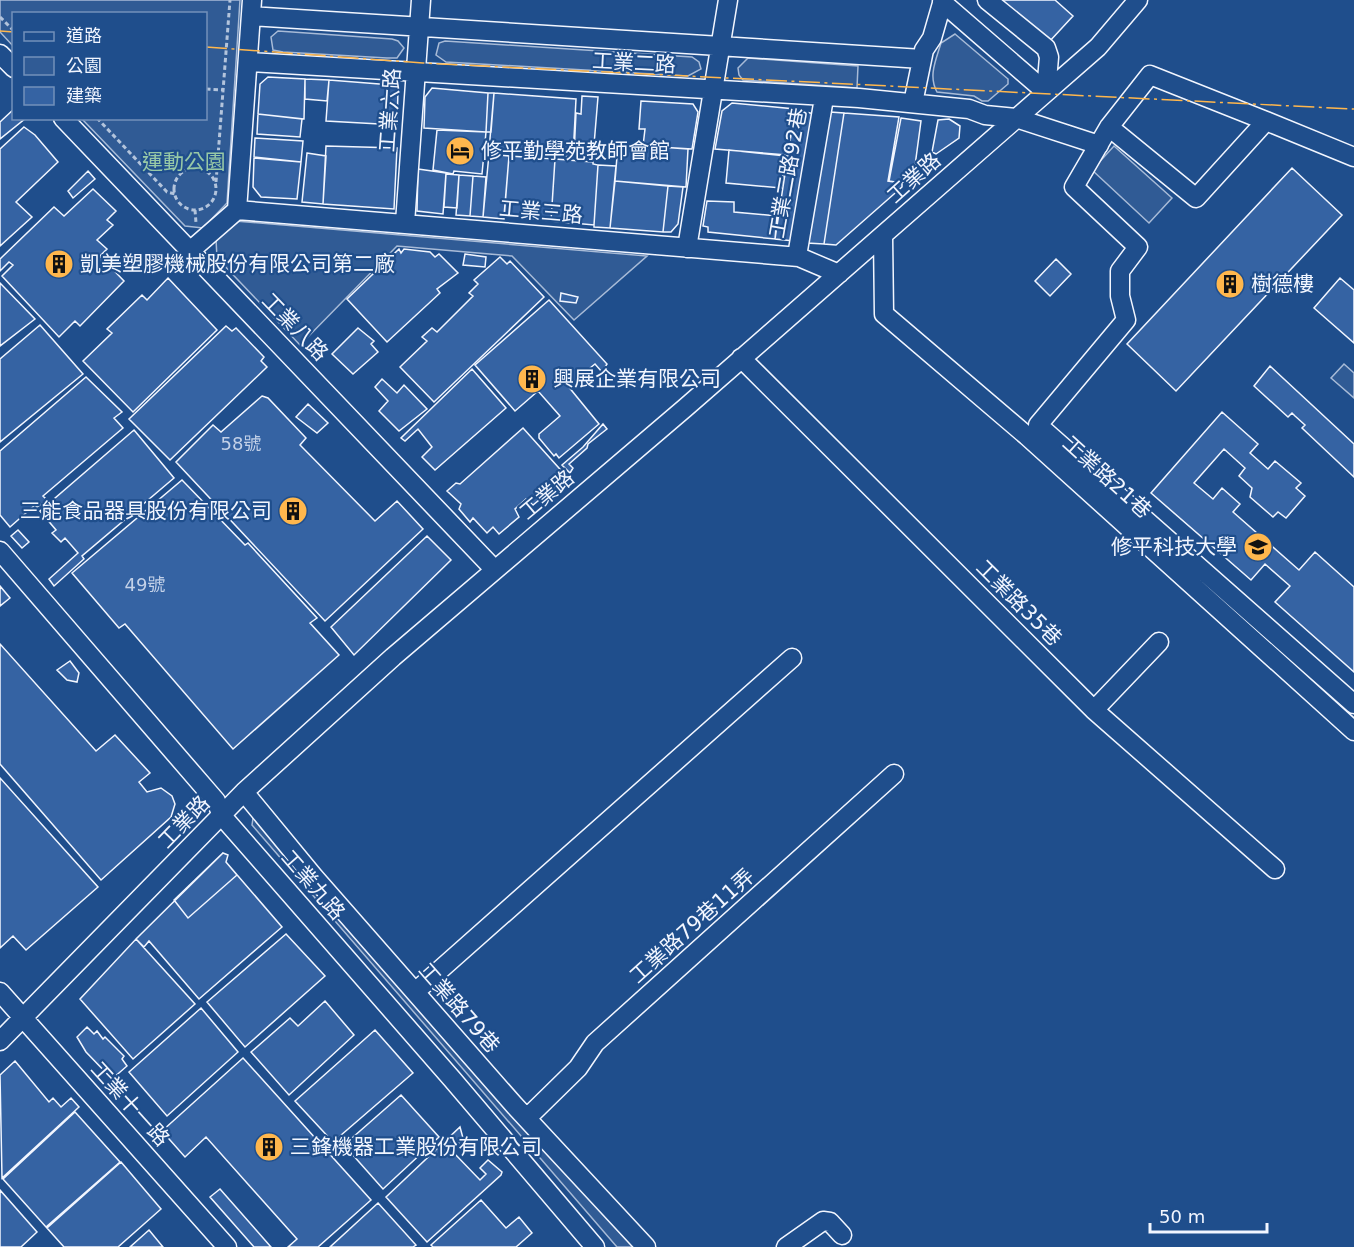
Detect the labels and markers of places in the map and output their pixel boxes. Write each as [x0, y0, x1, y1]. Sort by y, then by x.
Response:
hotel icon: 修平勤學苑教師會館 [444, 135, 476, 167]
place label: 修平勤學苑教師會館 [481, 139, 670, 163]
building icon: 凱美塑膠機械股份有限公司第二廠 [43, 248, 75, 280]
place label: 凱美塑膠機械股份有限公司第二廠 [80, 252, 395, 276]
building icon: 樹德樓 [1214, 268, 1246, 300]
place label: 樹德樓 [1251, 272, 1314, 296]
building icon: 興展企業有限公司 [516, 363, 548, 395]
place label: 興展企業有限公司 [553, 367, 721, 391]
building icon: 三能食品器具股份有限公司 [277, 495, 309, 527]
place label: 三能食品器具股份有限公司 [20, 499, 272, 523]
school or university icon: 修平科技大學 [1242, 531, 1274, 563]
place label: 修平科技大學 [1111, 535, 1237, 559]
building icon: 三鋒機器工業股份有限公司 [253, 1131, 285, 1163]
place label: 三鋒機器工業股份有限公司 [290, 1135, 542, 1159]

